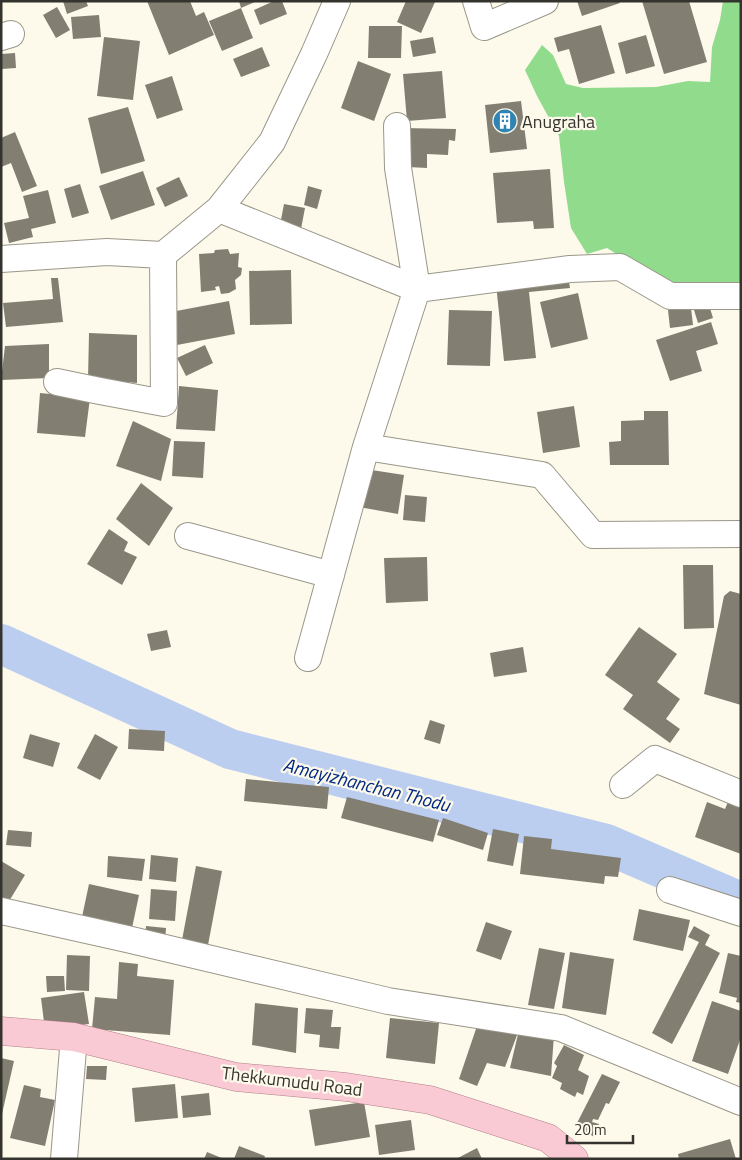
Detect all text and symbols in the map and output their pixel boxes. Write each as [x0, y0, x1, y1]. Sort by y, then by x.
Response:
building icon: Anugraha [492, 108, 518, 134]
place label: Anugraha [522, 108, 595, 135]
water label: Amayizhanchan Thodu [281, 749, 455, 819]
street label: Thekkumudu Road [220, 1059, 364, 1103]
scale bar [567, 1112, 633, 1144]
text: 20 m [574, 1118, 607, 1141]

